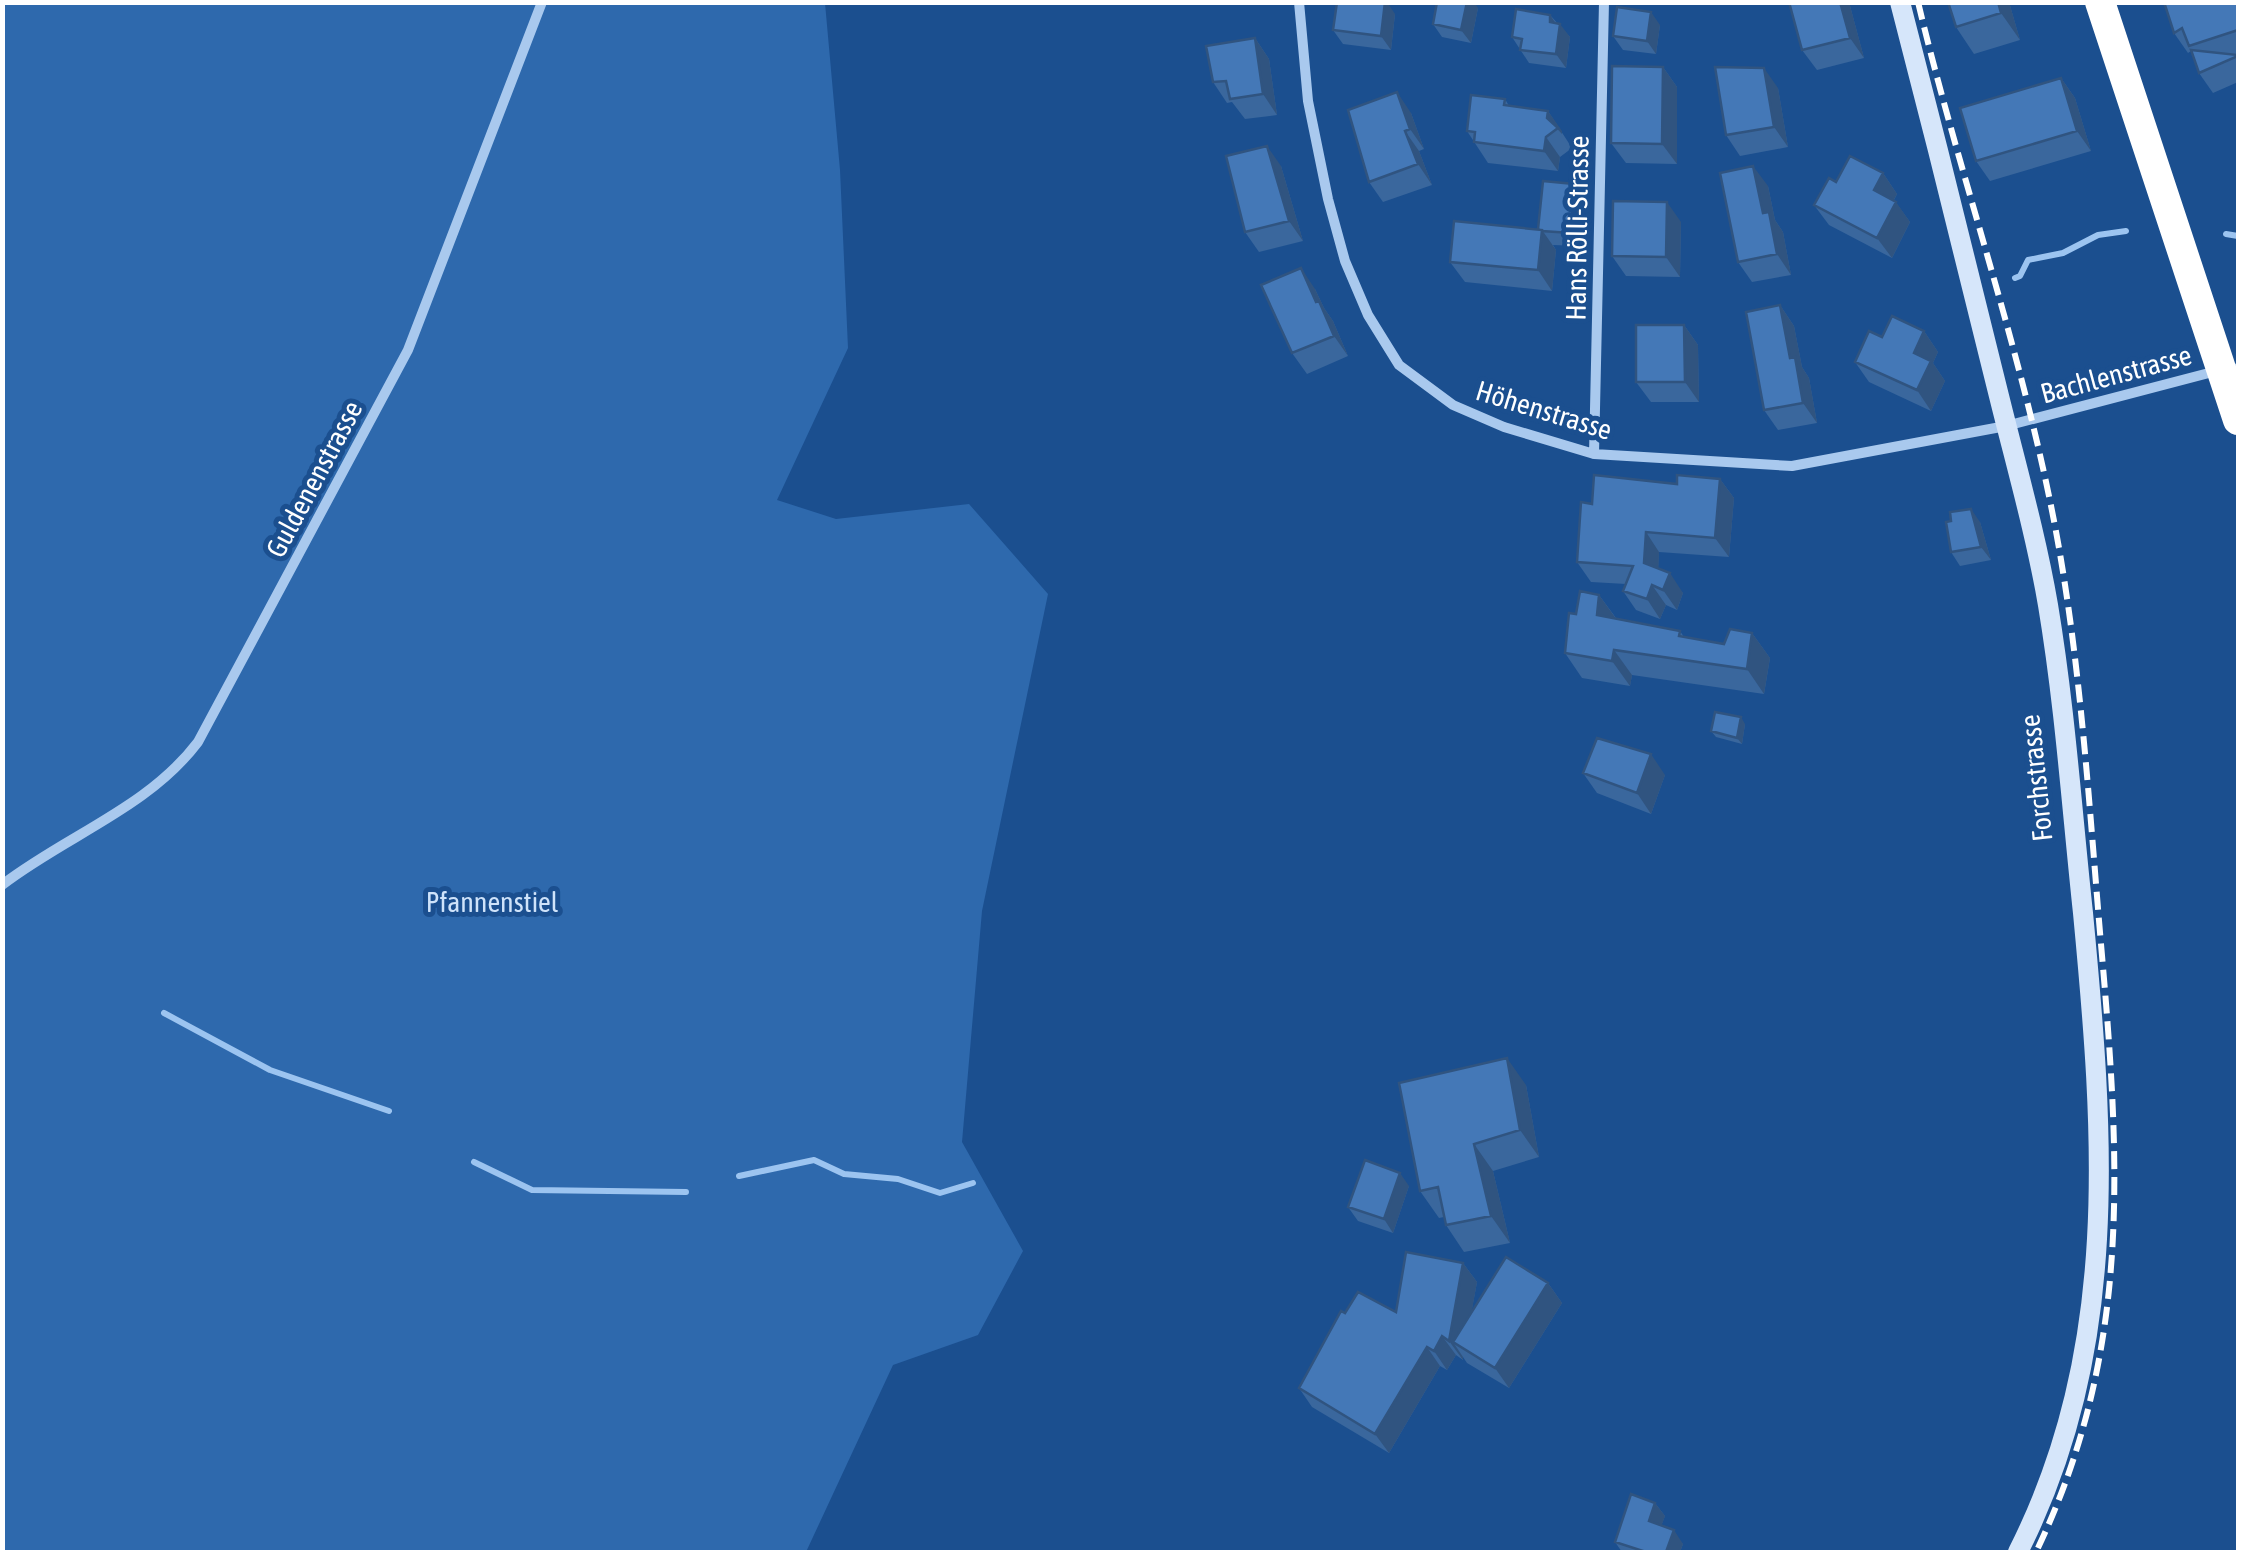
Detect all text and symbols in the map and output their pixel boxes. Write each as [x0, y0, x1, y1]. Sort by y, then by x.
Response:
street label: Hans Rölli-Strasse [1559, 135, 1595, 321]
street label: Bachlenstrasse [2037, 339, 2195, 409]
street label: Höhenstrasse [1472, 374, 1616, 446]
street label: Guldenenstrasse [259, 395, 369, 563]
street label: Forchstrasse [2013, 713, 2059, 843]
park label: Pfannenstiel [426, 886, 559, 918]

